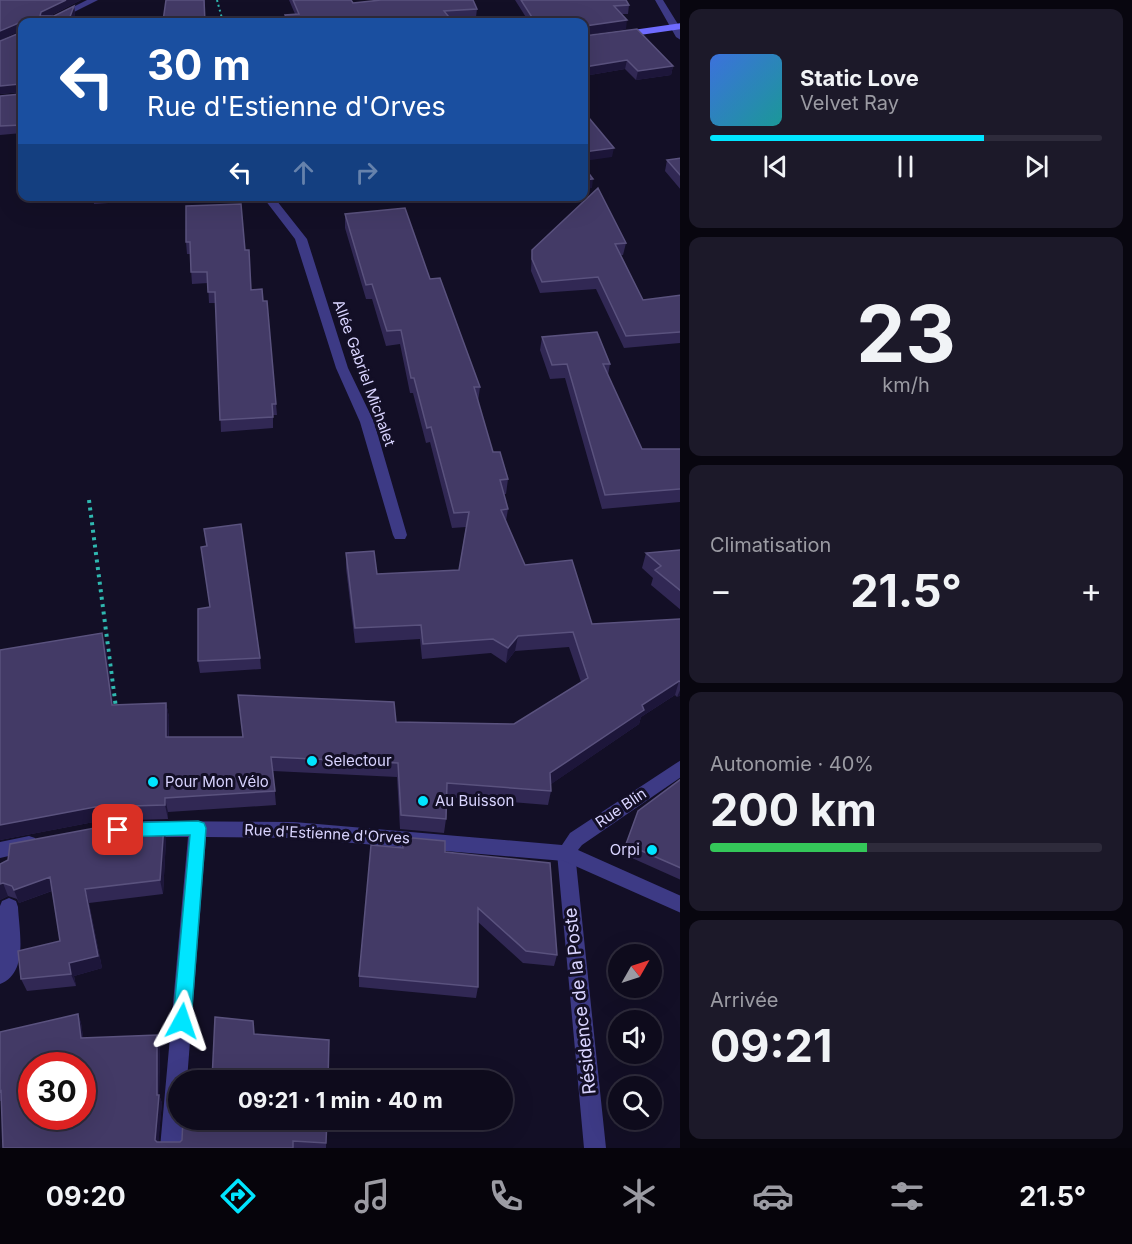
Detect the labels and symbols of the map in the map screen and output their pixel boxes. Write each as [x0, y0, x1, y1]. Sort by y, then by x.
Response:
street label: Allée Gabriel Michalet [329, 297, 400, 449]
place label: Selectour [324, 751, 392, 770]
marker: Selectour [305, 754, 319, 768]
place label: Pour Mon Vélo [165, 772, 269, 791]
marker: Pour Mon Vélo [146, 775, 160, 789]
street label: Rue Blin [592, 784, 650, 832]
place label: Au Buisson [435, 791, 514, 810]
marker: Au Buisson [416, 794, 430, 808]
pin [92, 804, 143, 855]
street label: Rue d'Estienne d'Orves [244, 820, 410, 847]
place label: Orpi [610, 840, 640, 859]
marker: Orpi [645, 843, 659, 857]
street label: Résidence de la Poste [559, 907, 600, 1095]
north arrow [608, 944, 662, 998]
position arrow [150, 989, 214, 1053]
speed limit sign: 30 [18, 1052, 96, 1130]

